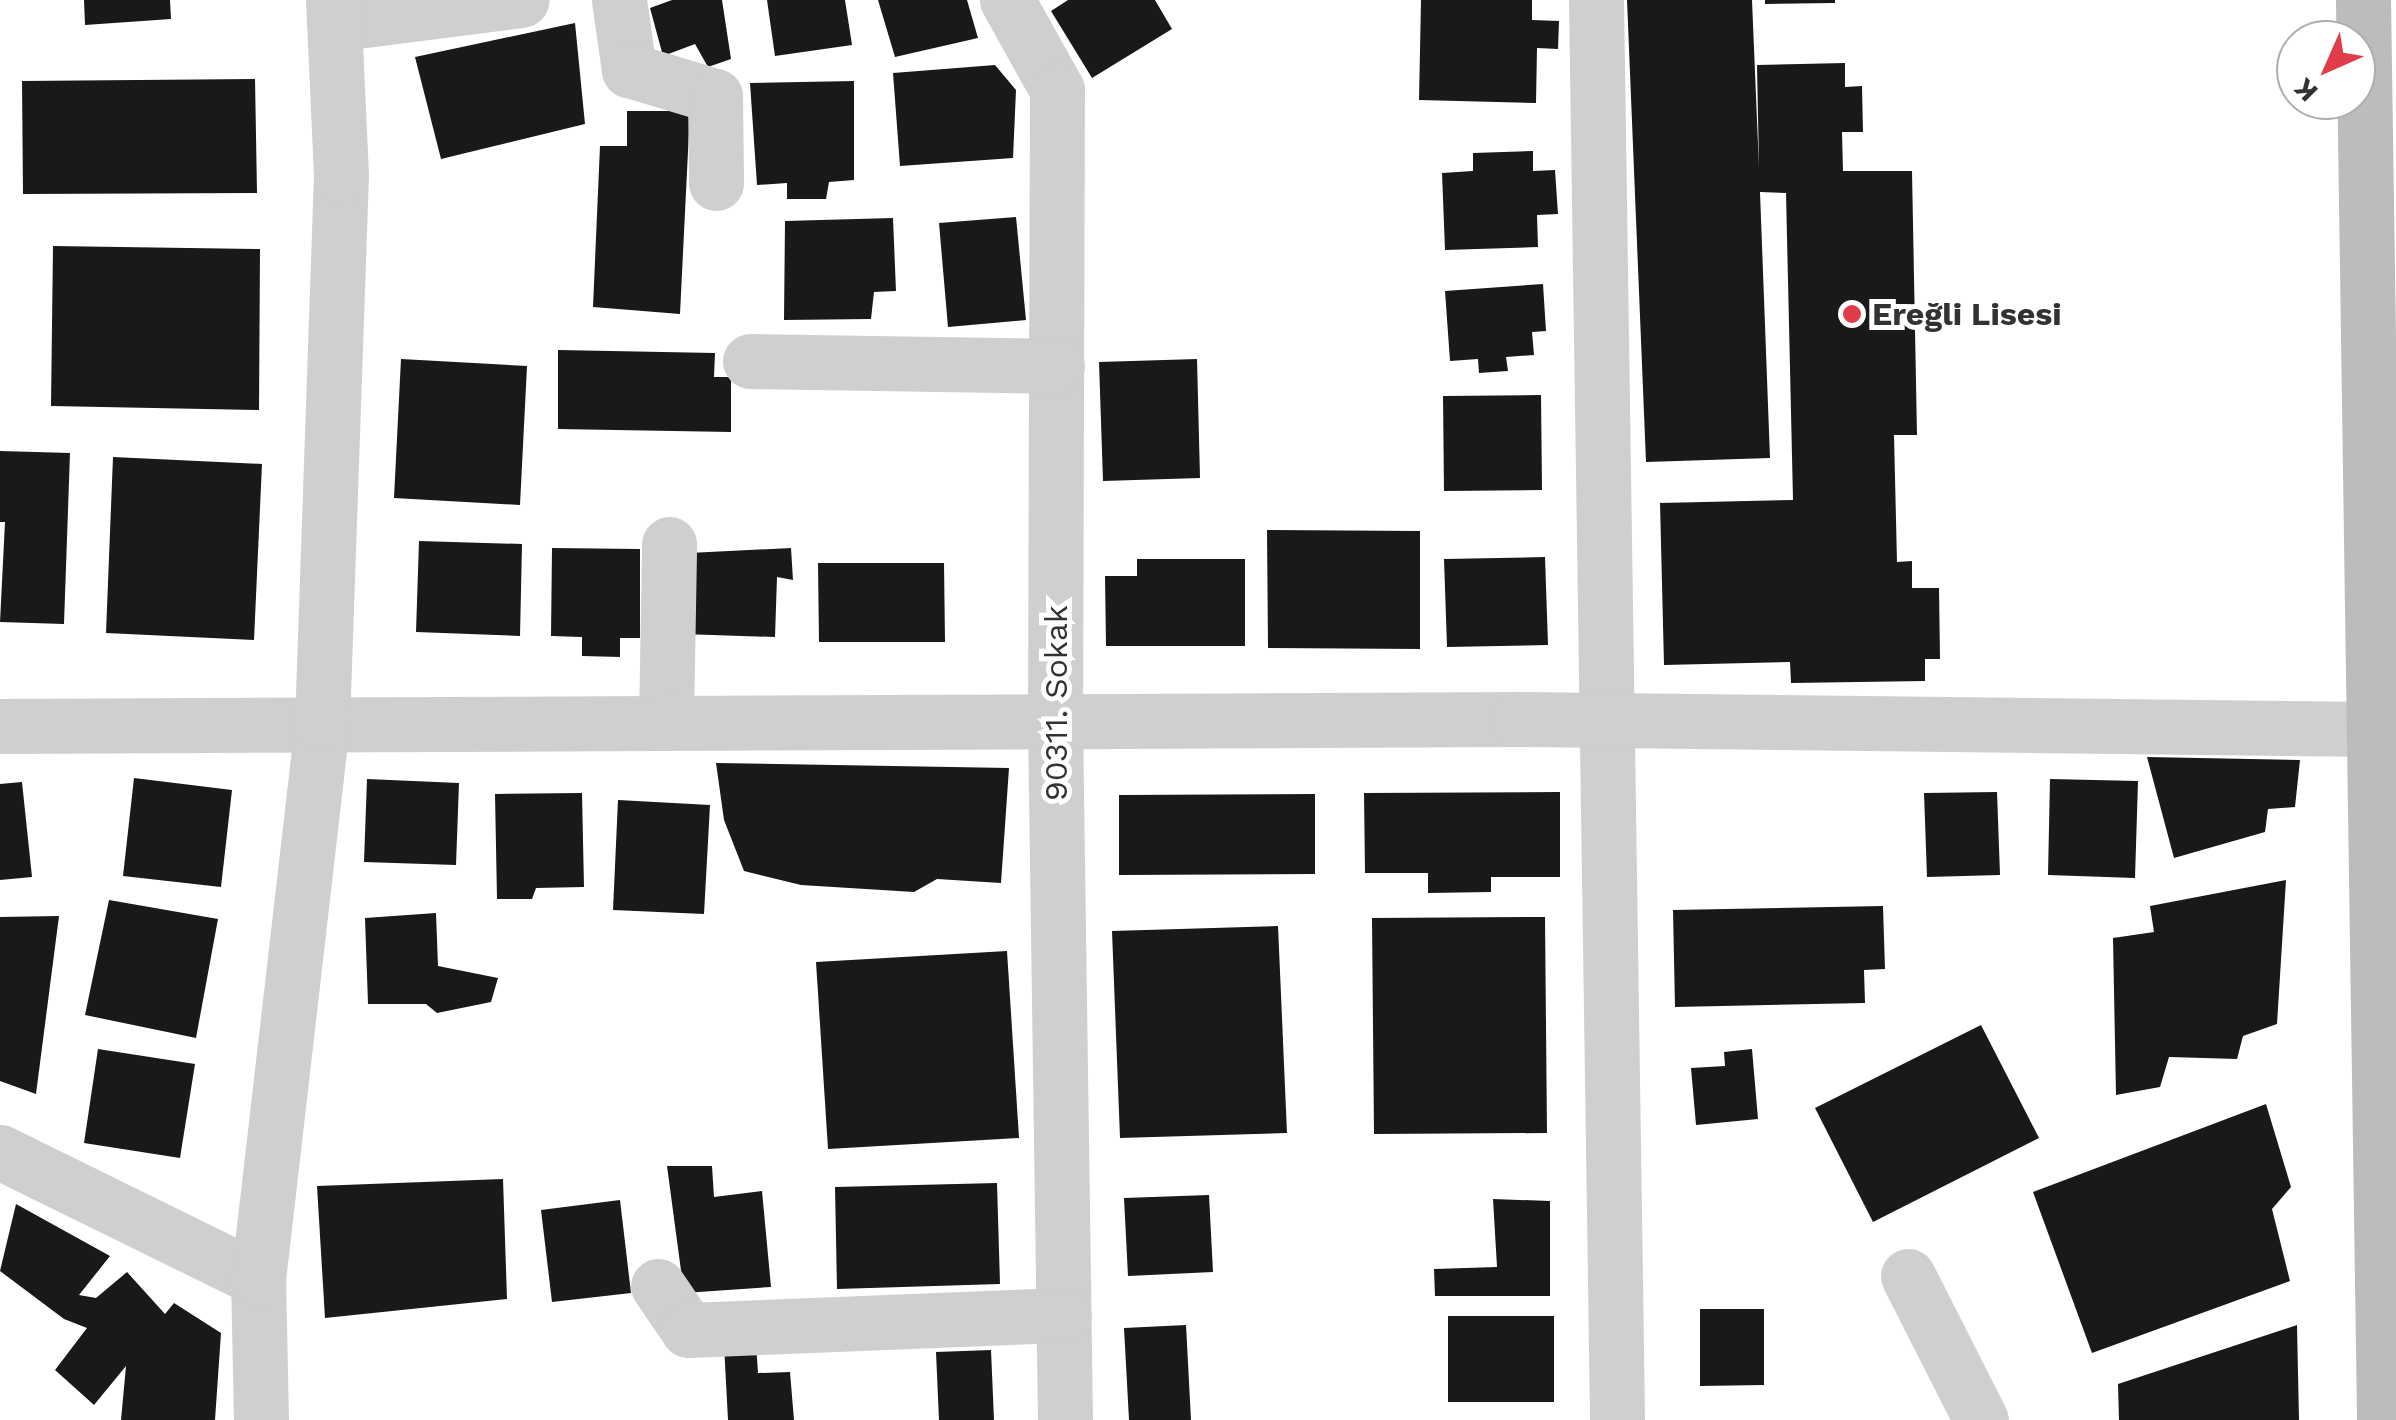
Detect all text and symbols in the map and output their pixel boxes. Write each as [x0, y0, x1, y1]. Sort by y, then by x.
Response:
north arrow [2276, 20, 2376, 120]
text: K [2287, 72, 2324, 109]
place label: Ereğli Lisesi [1872, 295, 2062, 333]
marker: Ereğli Lisesi [1841, 303, 1863, 325]
street label: 90311. Sokak [1037, 605, 1075, 801]

